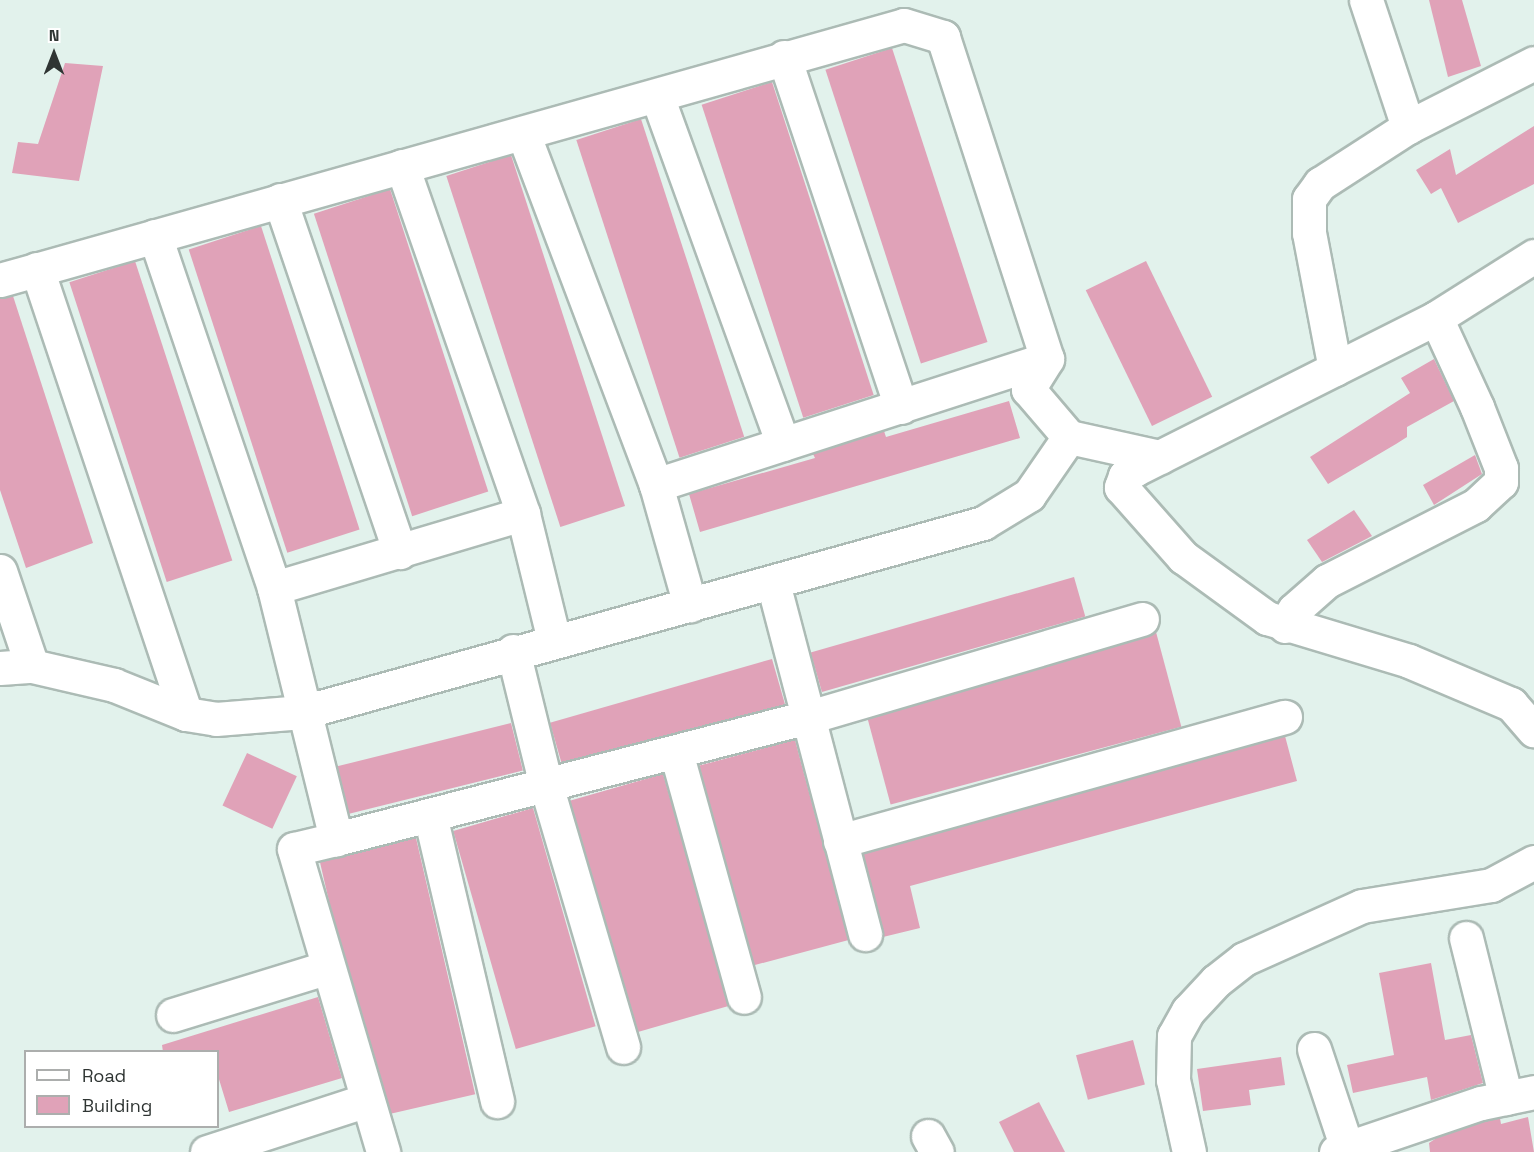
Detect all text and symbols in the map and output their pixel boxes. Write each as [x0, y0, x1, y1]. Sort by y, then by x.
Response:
north arrow [24, 24, 84, 84]
text: N [49, 25, 59, 46]
legend [24, 1050, 219, 1128]
text: Road [82, 1064, 126, 1087]
text: Building [82, 1094, 152, 1117]

